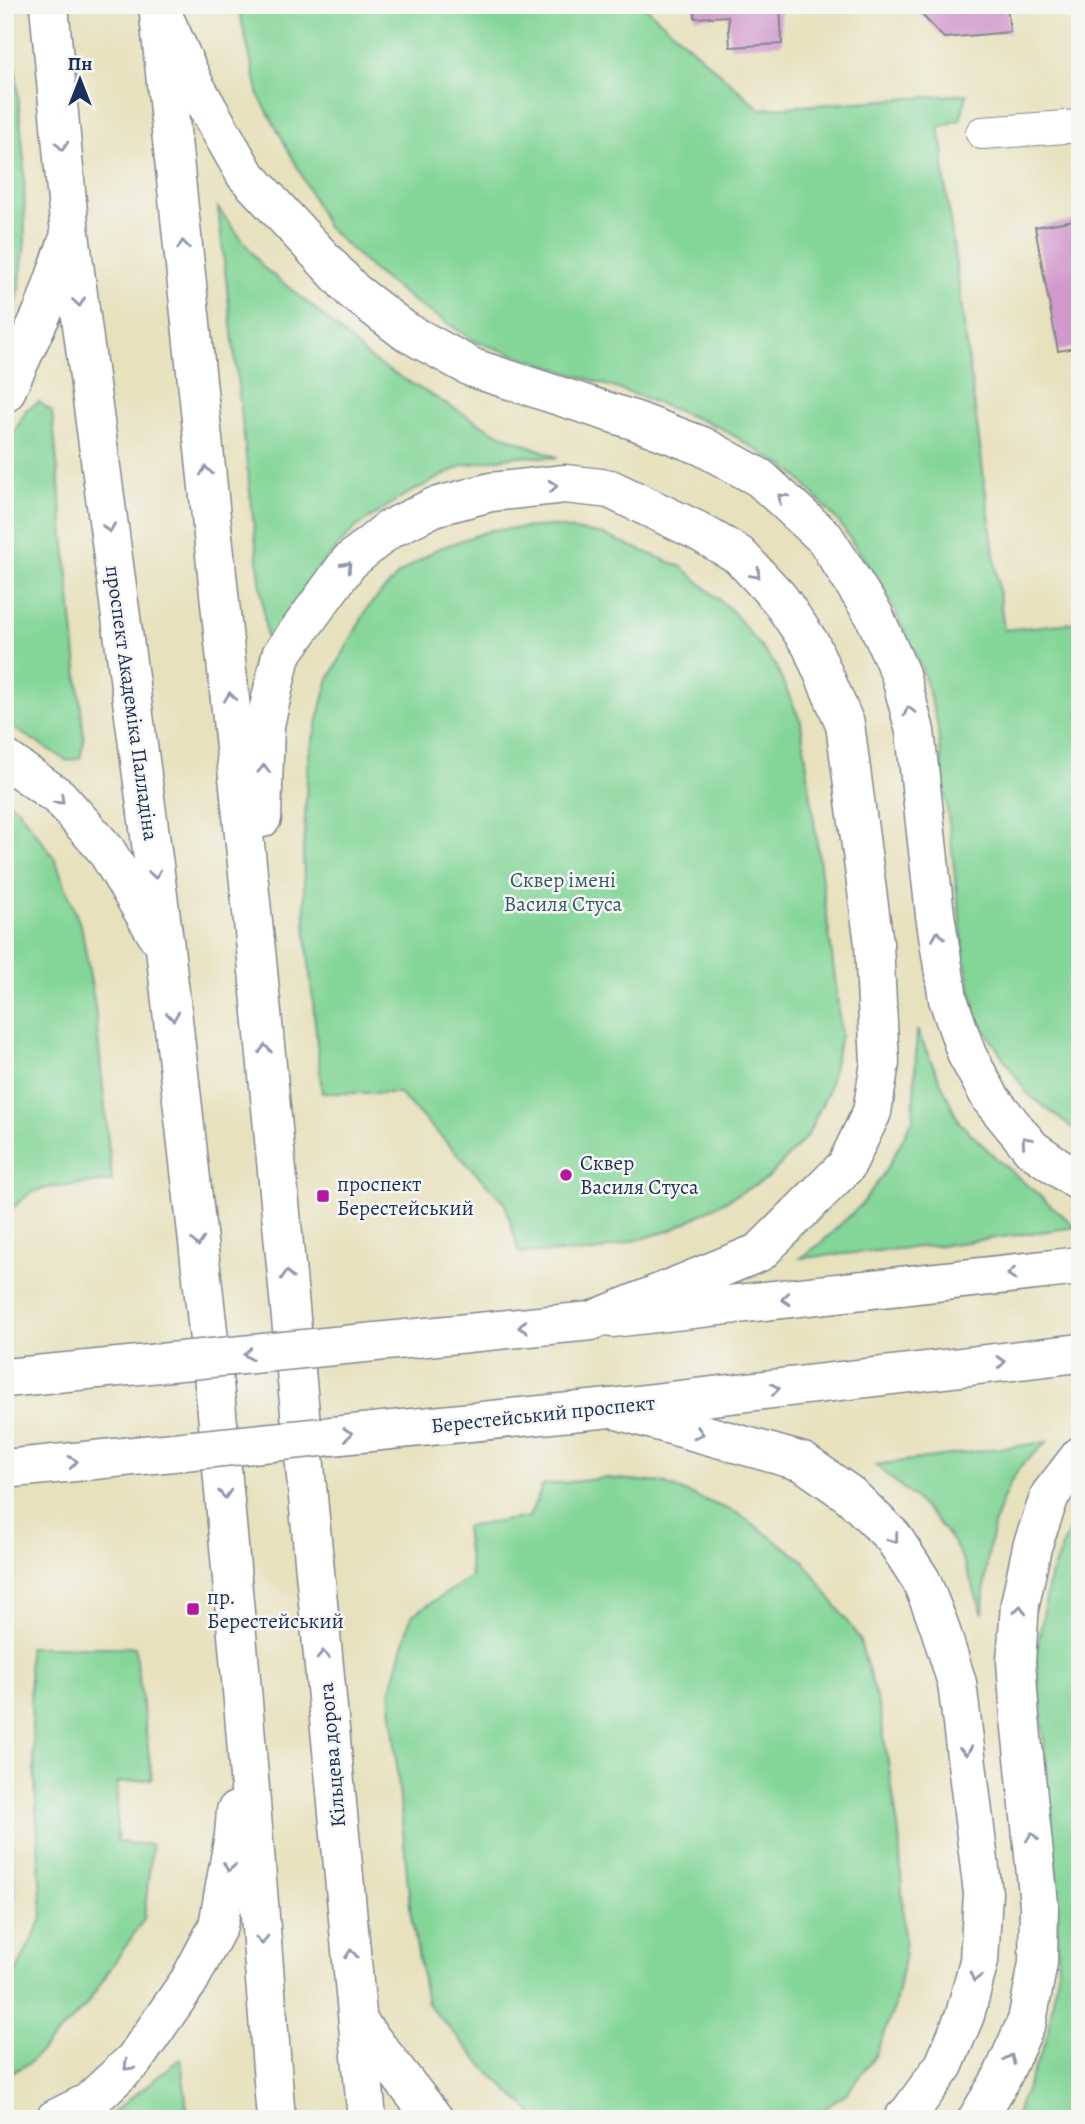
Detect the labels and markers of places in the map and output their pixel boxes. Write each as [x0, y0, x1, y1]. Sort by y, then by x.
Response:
place label: Сквер Василя Стуса [580, 1149, 699, 1201]
marker: Сквер Василя Стуса [558, 1167, 574, 1183]
place label: проспект Берестейський [337, 1170, 474, 1222]
marker: проспект Берестейський [315, 1188, 331, 1204]
place label: пр. Берестейський [207, 1583, 344, 1635]
marker: пр. Берестейський [185, 1601, 201, 1617]

